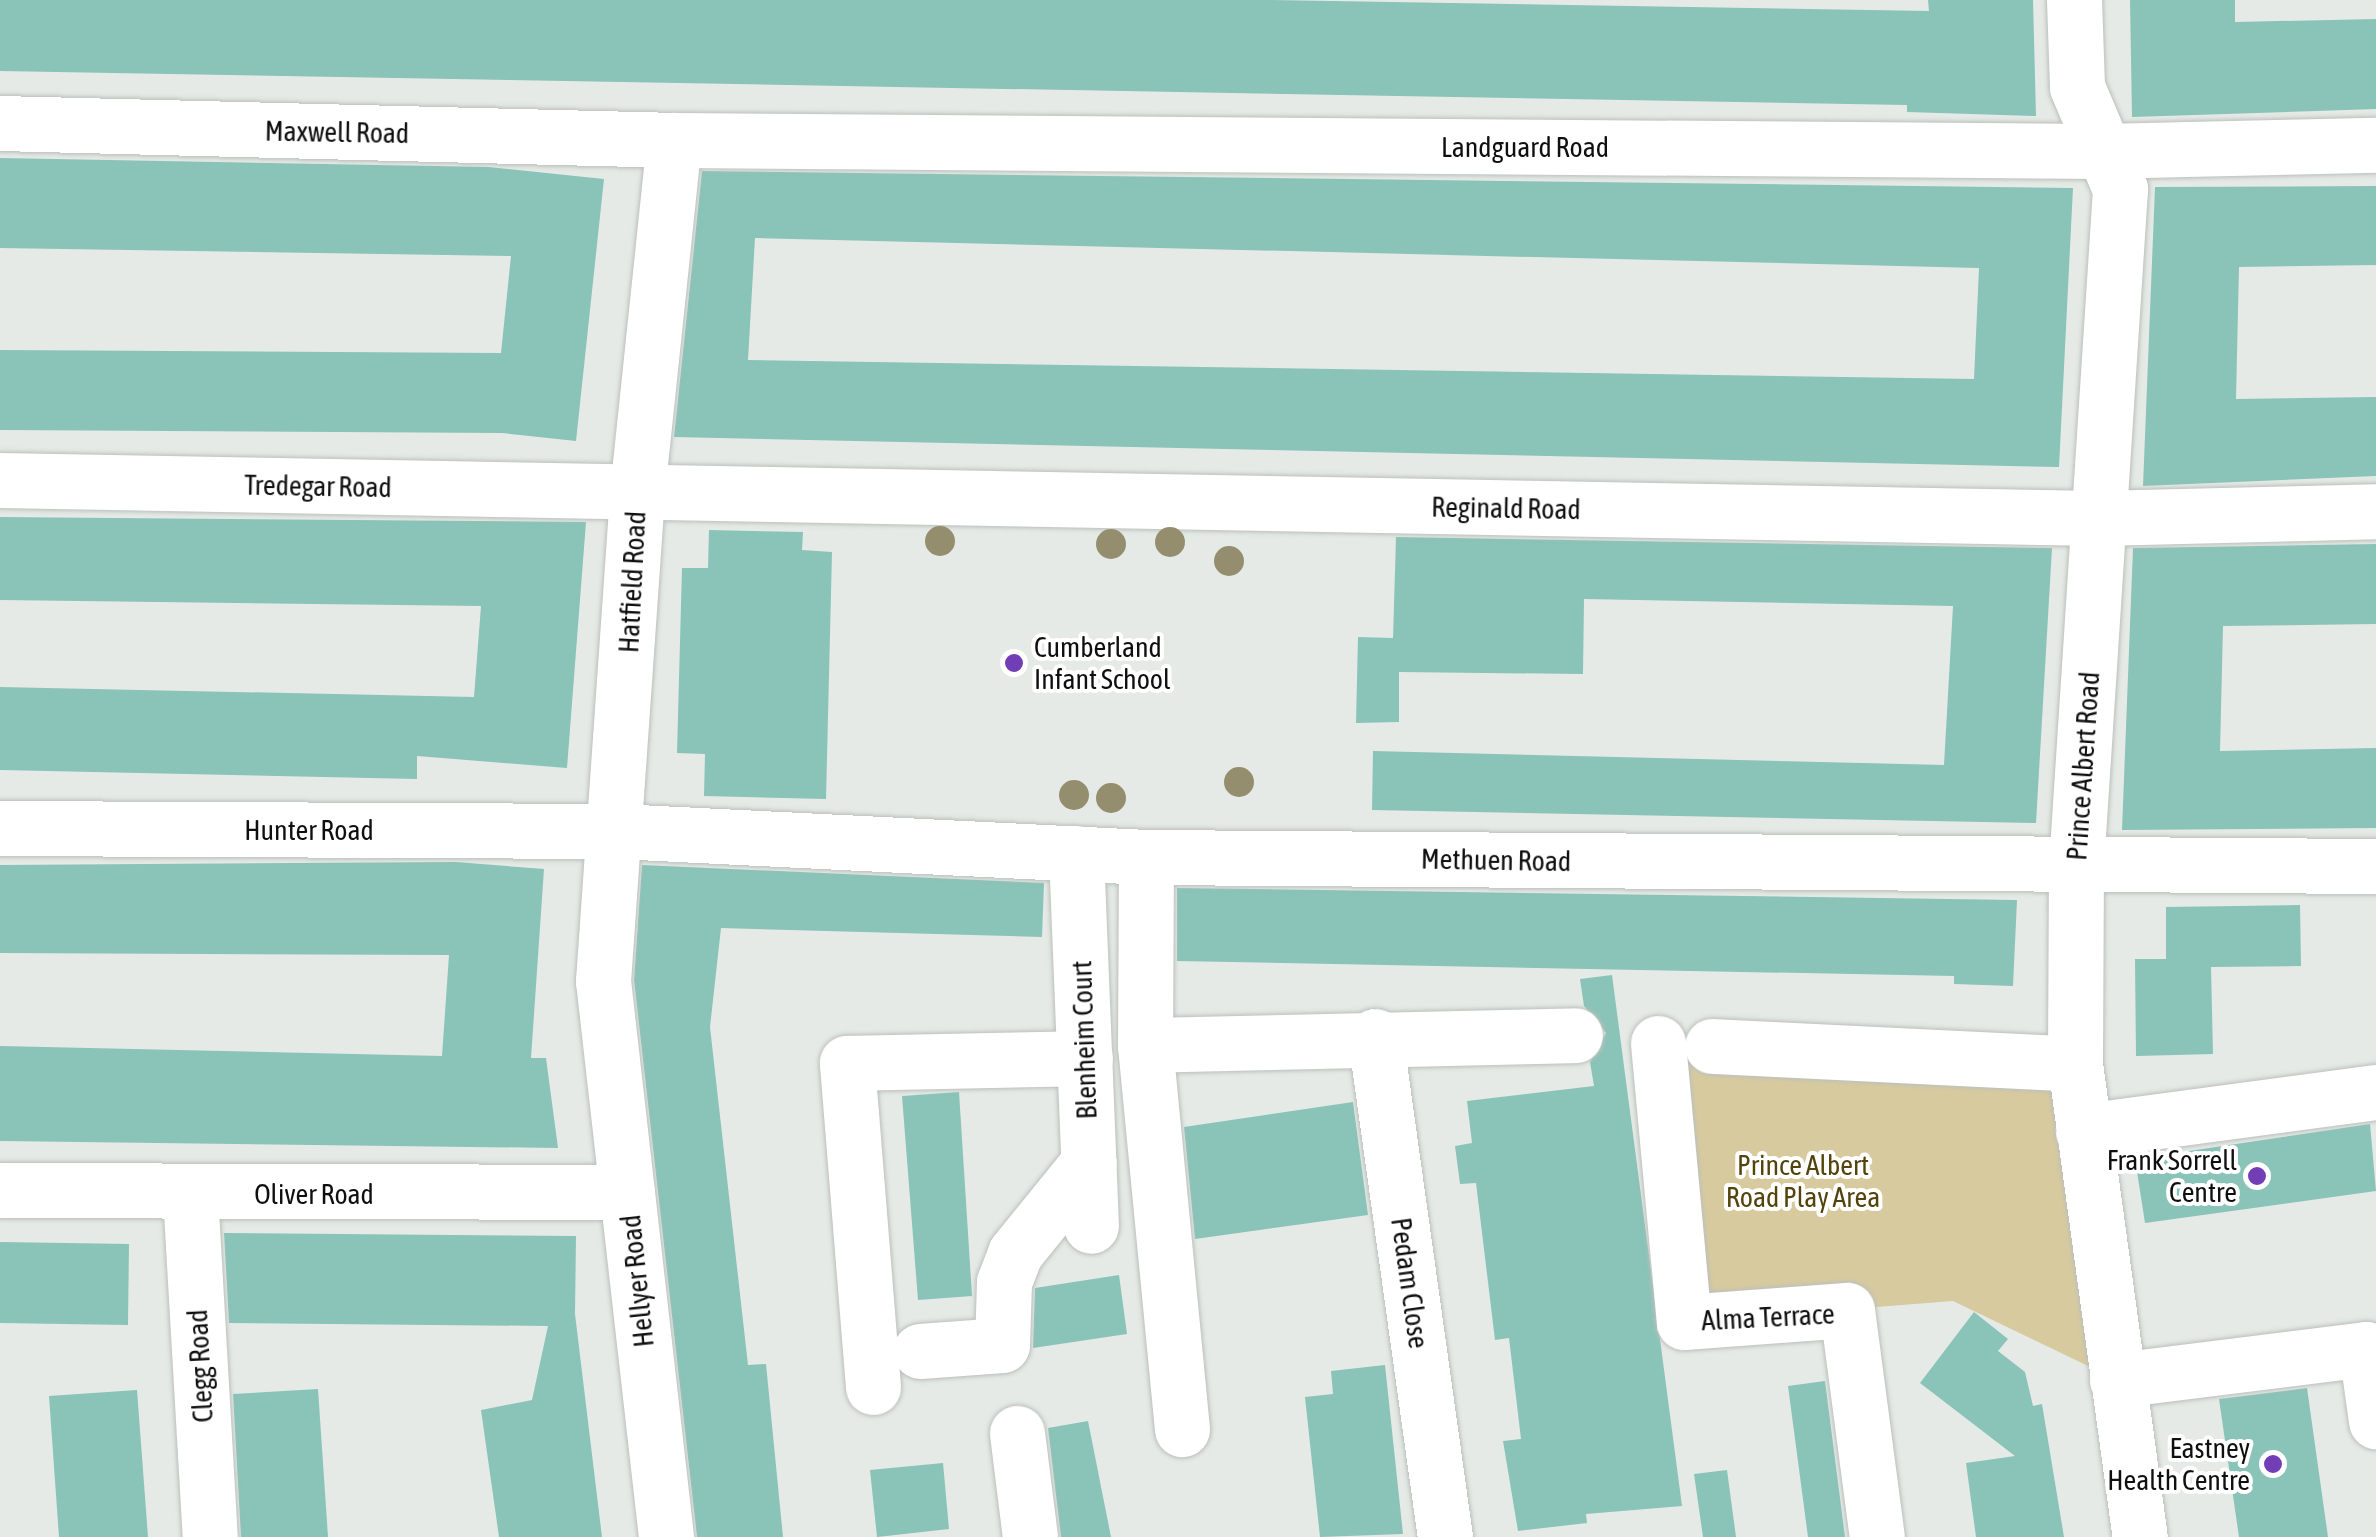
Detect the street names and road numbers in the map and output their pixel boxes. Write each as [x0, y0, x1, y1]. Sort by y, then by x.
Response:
street label: Maxwell Road [265, 114, 409, 150]
street label: Landguard Road [1441, 130, 1609, 164]
street label: Tredegar Road [244, 468, 392, 504]
street label: Reginald Road [1431, 490, 1581, 526]
street label: Hatfield Road [612, 510, 652, 654]
street label: Prince Albert Road [2060, 670, 2106, 862]
street label: Hunter Road [244, 813, 374, 847]
street label: Methuen Road [1421, 842, 1571, 878]
street label: Blenheim Court [1064, 960, 1104, 1120]
street label: Oliver Road [254, 1177, 374, 1211]
street label: Hellyer Road [613, 1213, 661, 1349]
street label: Pedam Close [1384, 1215, 1436, 1351]
street label: Alma Terrace [1700, 1297, 1836, 1337]
street label: Clegg Road [180, 1309, 220, 1423]

